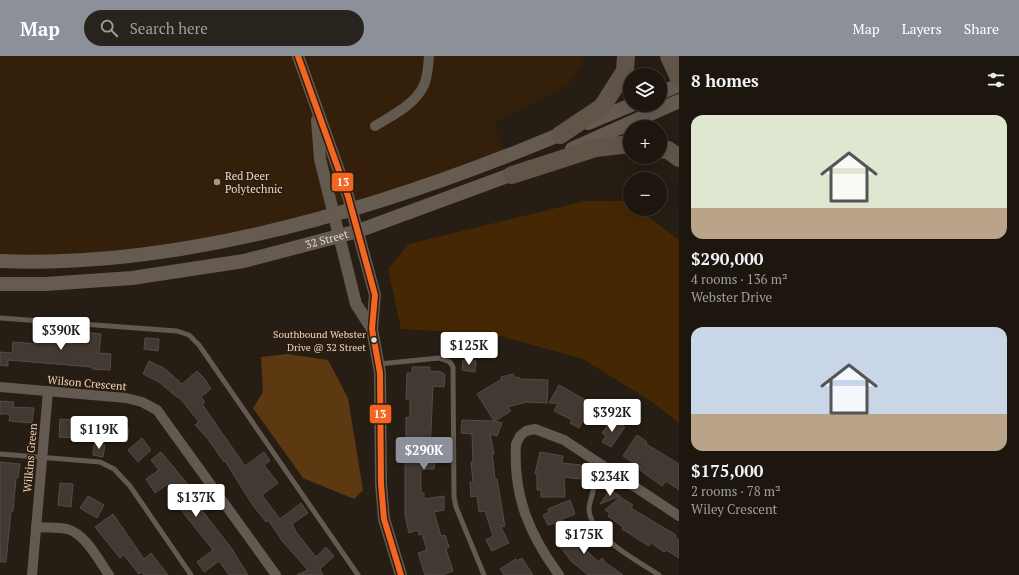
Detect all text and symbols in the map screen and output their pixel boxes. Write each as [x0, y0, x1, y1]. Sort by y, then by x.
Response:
search box [84, 10, 364, 46]
text: Map [20, 16, 60, 41]
icon: search [98, 17, 120, 39]
text: Search here [130, 18, 208, 38]
text: Map [853, 19, 880, 38]
text: Layers [902, 19, 942, 38]
text: Share [964, 19, 999, 38]
map controls [623, 68, 667, 216]
button: layers [623, 68, 667, 112]
text: 8 homes [691, 69, 759, 92]
icon: filters [985, 69, 1007, 91]
button: + [623, 120, 667, 164]
icon: home [813, 141, 885, 213]
place label: Red Deer Polytechnic [225, 169, 282, 196]
line badge: 13 [331, 172, 354, 192]
button: − [623, 172, 667, 216]
text: 13 [337, 175, 349, 189]
marker: Red Deer Polytechnic [212, 177, 222, 187]
street label: 32 Street [304, 227, 350, 252]
text: $290,000 [691, 247, 763, 270]
text: 4 rooms · 136 m² [691, 270, 788, 288]
text: Webster Drive [691, 288, 772, 306]
pin: $390K [33, 317, 89, 351]
text: $390K [42, 321, 80, 339]
place label: Southbound Webster Drive @ 32 Street [273, 328, 366, 354]
pin: $125K [441, 332, 497, 366]
marker: Southbound Webster Drive @ 32 Street [369, 335, 379, 345]
text: $125K [450, 336, 488, 354]
icon: home [813, 353, 885, 425]
street label: Wilson Crescent [47, 373, 127, 393]
pin: $392K [584, 399, 640, 433]
text: $392K [593, 403, 631, 421]
line badge: 13 [369, 404, 392, 424]
text: 13 [374, 407, 386, 421]
pin: $119K [71, 416, 127, 450]
text: $119K [80, 420, 118, 438]
street label: Wilkins Green [20, 422, 40, 493]
pin: $290K [396, 437, 452, 471]
text: $290K [405, 441, 443, 459]
text: $175,000 [691, 459, 763, 482]
pin: $234K [582, 463, 638, 497]
text: $234K [591, 467, 629, 485]
text: 2 rooms · 78 m² [691, 482, 781, 500]
pin: $137K [168, 484, 224, 518]
text: $137K [177, 488, 215, 506]
text: Wiley Crescent [691, 500, 777, 518]
pin: $175K [556, 521, 612, 555]
text: $175K [565, 525, 603, 543]

